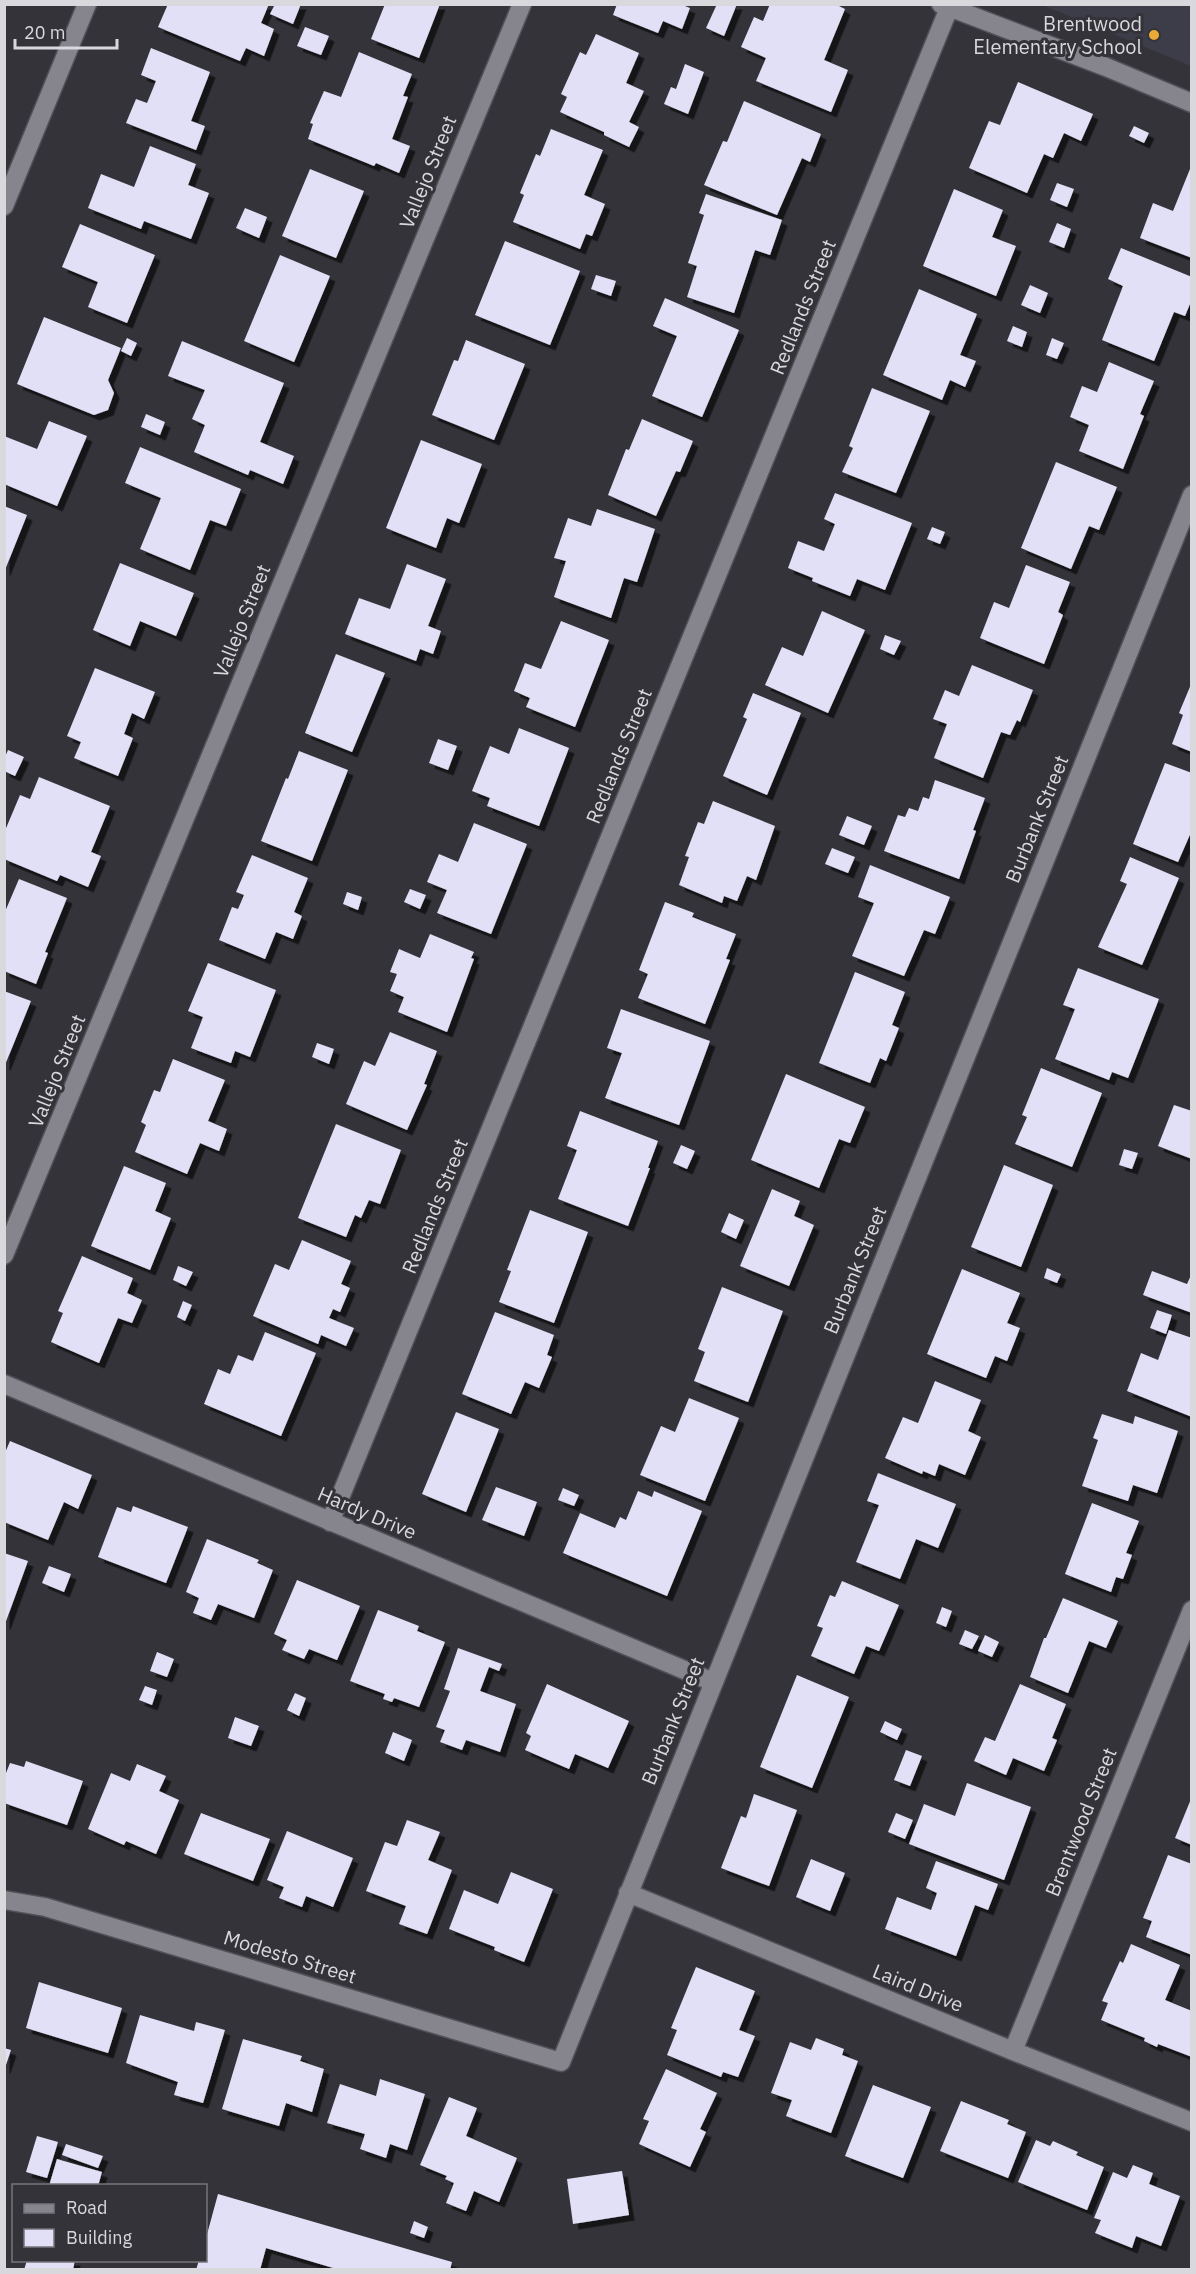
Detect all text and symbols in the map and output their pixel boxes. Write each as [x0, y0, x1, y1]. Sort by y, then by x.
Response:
place label: Brentwood Elementary School [973, 10, 1142, 60]
scale bar [15, 12, 117, 50]
text: 20 m [24, 21, 66, 44]
marker: Brentwood Elementary School [1147, 28, 1161, 42]
street label: Vallejo Street [393, 111, 462, 232]
street label: Redlands Street [763, 235, 842, 378]
street label: Vallejo Street [207, 560, 276, 681]
street label: Redlands Street [579, 684, 658, 827]
street label: Burbank Street [999, 751, 1074, 887]
street label: Vallejo Street [22, 1010, 91, 1131]
street label: Redlands Street [395, 1134, 474, 1277]
street label: Burbank Street [817, 1202, 892, 1338]
street label: Hardy Drive [314, 1480, 421, 1545]
street label: Burbank Street [635, 1653, 710, 1789]
street label: Brentwood Street [1038, 1743, 1123, 1900]
street label: Modesto Street [221, 1924, 360, 1990]
street label: Laird Drive [869, 1957, 968, 2018]
legend [12, 2184, 207, 2262]
text: Road [66, 2196, 107, 2219]
text: Building [66, 2226, 133, 2249]

